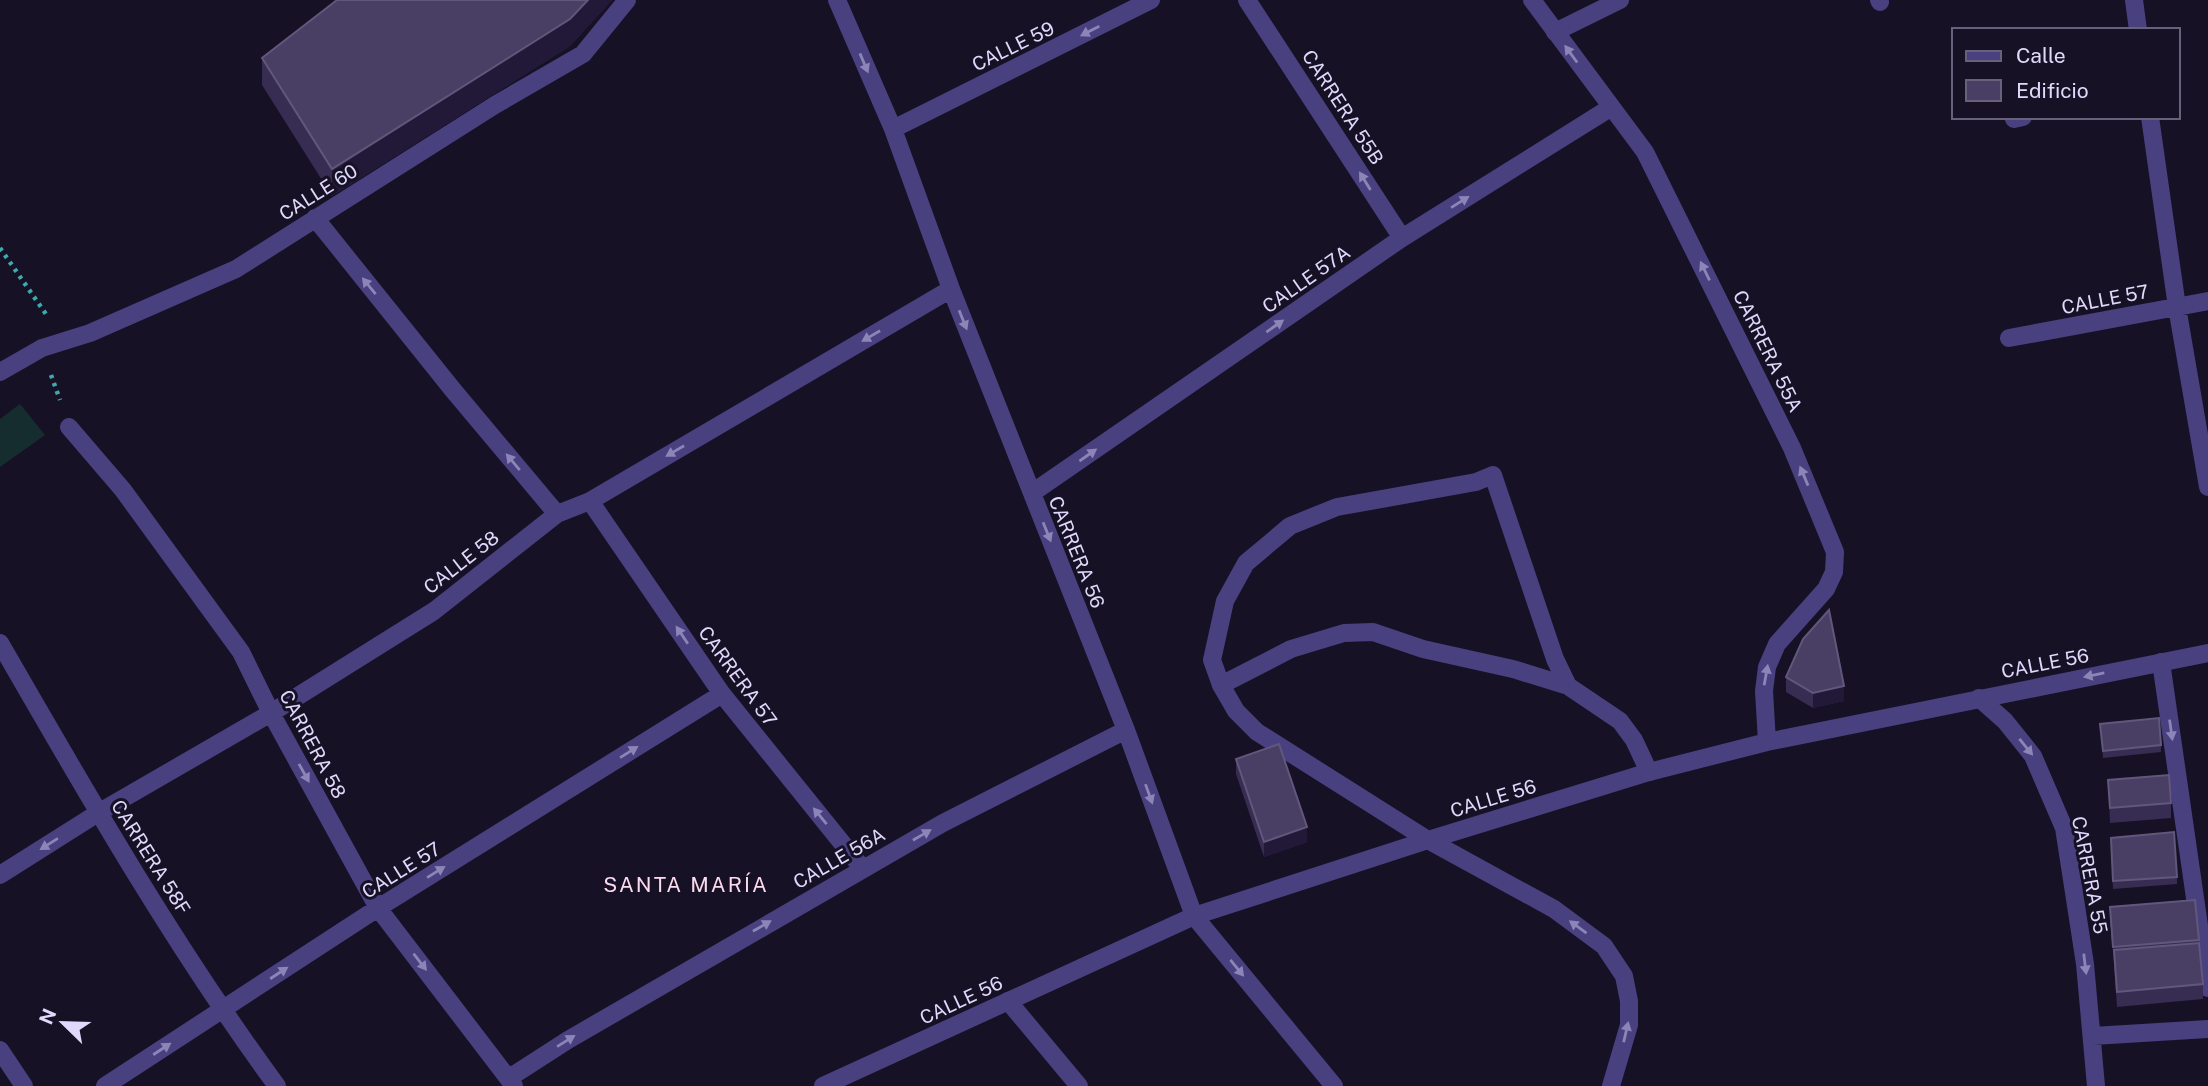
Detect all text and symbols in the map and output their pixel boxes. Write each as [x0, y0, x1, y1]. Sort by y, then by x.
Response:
street label: CALLE 59 [968, 17, 1058, 75]
one-way arrow [1080, 24, 1100, 36]
legend [1952, 28, 2180, 119]
text: Calle [2016, 43, 2066, 68]
one-way arrow [1564, 45, 1578, 63]
street label: CARRERA 55B [1298, 46, 1388, 168]
one-way arrow [859, 52, 870, 73]
text: Edificio [2016, 78, 2089, 103]
street label: CALLE 60 [275, 159, 361, 225]
one-way arrow [1359, 171, 1372, 191]
one-way arrow [1450, 196, 1469, 209]
street label: CALLE 57A [1258, 241, 1354, 317]
one-way arrow [1699, 261, 1710, 281]
one-way arrow [362, 277, 377, 294]
street label: CALLE 57 [2060, 280, 2150, 318]
street label: CARRERA 55A [1729, 286, 1807, 416]
one-way arrow [958, 310, 969, 331]
one-way arrow [1266, 319, 1284, 333]
one-way arrow [861, 329, 880, 342]
one-way arrow [665, 445, 684, 457]
one-way arrow [1079, 448, 1097, 462]
one-way arrow [506, 453, 521, 470]
one-way arrow [1798, 465, 1809, 486]
street label: CARRERA 56 [1045, 493, 1109, 611]
one-way arrow [1041, 522, 1052, 543]
street label: CALLE 58 [419, 526, 503, 598]
street label: CARRERA 57 [694, 622, 782, 730]
one-way arrow [676, 626, 689, 645]
street label: CALLE 56 [1999, 644, 2091, 682]
one-way arrow [1761, 664, 1772, 686]
one-way arrow [2083, 670, 2105, 681]
street label: CARRERA 58 [275, 686, 351, 802]
one-way arrow [2166, 719, 2177, 741]
one-way arrow [2018, 739, 2033, 756]
one-way arrow [620, 745, 639, 758]
one-way arrow [298, 763, 310, 783]
street label: CALLE 56 [1447, 775, 1539, 821]
one-way arrow [1144, 783, 1155, 804]
street label: CARRERA 58F [107, 796, 195, 918]
one-way arrow [813, 807, 828, 825]
street label: CARRERA 55 [2068, 814, 2112, 936]
street label: CALLE 56A [789, 823, 889, 893]
one-way arrow [913, 829, 932, 841]
street label: CALLE 57 [358, 837, 444, 903]
one-way arrow [40, 838, 59, 851]
one-way arrow [426, 866, 446, 879]
district label: SANTA MARÍA [603, 872, 769, 897]
one-way arrow [753, 920, 772, 932]
one-way arrow [1569, 920, 1587, 934]
one-way arrow [412, 953, 427, 971]
one-way arrow [2079, 953, 2090, 975]
one-way arrow [1229, 960, 1244, 977]
one-way arrow [269, 967, 288, 980]
street label: CALLE 56 [916, 971, 1006, 1029]
north arrow [28, 988, 98, 1058]
text: N [34, 1005, 60, 1027]
one-way arrow [1621, 1020, 1632, 1042]
one-way arrow [557, 1035, 576, 1048]
one-way arrow [152, 1043, 172, 1056]

